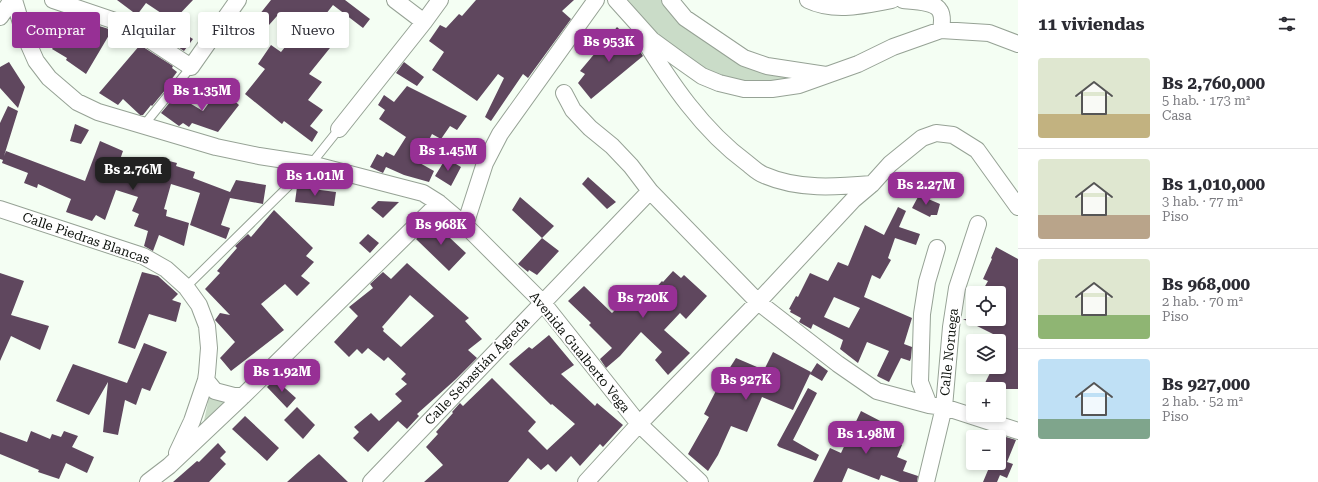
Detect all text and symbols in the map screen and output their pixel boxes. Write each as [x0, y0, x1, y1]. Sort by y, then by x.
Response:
chip: Comprar [12, 12, 100, 48]
chip: Alquilar [108, 12, 190, 48]
chip: Filtros [198, 12, 269, 48]
chip: Nuevo [277, 12, 349, 48]
icon: filters [1276, 13, 1298, 35]
text: 11 viviendas [1038, 14, 1144, 34]
pin: Bs 953K [572, 29, 646, 63]
text: Bs 953K [583, 34, 635, 49]
text: Bs 2,760,000 [1162, 73, 1265, 93]
icon: home [1070, 74, 1118, 122]
pin: Bs 1.35M [161, 78, 243, 112]
text: Bs 1.35M [173, 83, 231, 98]
text: 5 hab. · 173 m² [1162, 93, 1250, 108]
text: Casa [1162, 108, 1192, 123]
pin: Bs 1.45M [407, 138, 489, 172]
text: Bs 1.45M [419, 143, 477, 158]
pin: Bs 2.76M [92, 157, 174, 191]
text: Bs 2.76M [104, 162, 162, 177]
pin: Bs 1.01M [274, 163, 356, 197]
text: Bs 1.01M [286, 168, 344, 183]
pin: Bs 2.27M [885, 172, 967, 206]
text: Bs 1,010,000 [1162, 174, 1265, 194]
icon: home [1070, 175, 1118, 223]
text: Bs 2.27M [897, 177, 955, 192]
text: 3 hab. · 77 m² [1162, 194, 1243, 209]
street label: Calle Piedras Blancas [21, 209, 151, 267]
text: Piso [1162, 209, 1189, 224]
pin: Bs 968K [404, 212, 478, 246]
text: Bs 968K [415, 217, 467, 232]
text: Bs 968,000 [1162, 274, 1250, 294]
icon: home [1070, 275, 1118, 323]
pin: Bs 720K [606, 285, 680, 319]
map controls [966, 286, 1006, 470]
button: locate [966, 286, 1006, 326]
street label: Avenida Gualberto Vega [527, 289, 633, 415]
text: Bs 720K [617, 290, 669, 305]
text: 2 hab. · 70 m² [1162, 294, 1243, 309]
street label: Calle Noruega [937, 308, 961, 396]
text: Piso [1162, 309, 1189, 324]
street label: Calle Sebastián Ágreda [421, 313, 532, 428]
button: layers [966, 334, 1006, 374]
pin: Bs 1.92M [241, 359, 323, 393]
text: Bs 1.92M [253, 364, 311, 379]
pin: Bs 927K [709, 367, 783, 401]
text: Bs 927K [720, 372, 772, 387]
text: Bs 927,000 [1162, 374, 1250, 394]
icon: home [1070, 375, 1118, 423]
button: + [966, 382, 1006, 422]
text: 2 hab. · 52 m² [1162, 394, 1243, 409]
text: Piso [1162, 409, 1189, 424]
pin: Bs 1.98M [825, 421, 907, 455]
text: Bs 1.98M [837, 426, 895, 441]
button: − [966, 430, 1006, 470]

